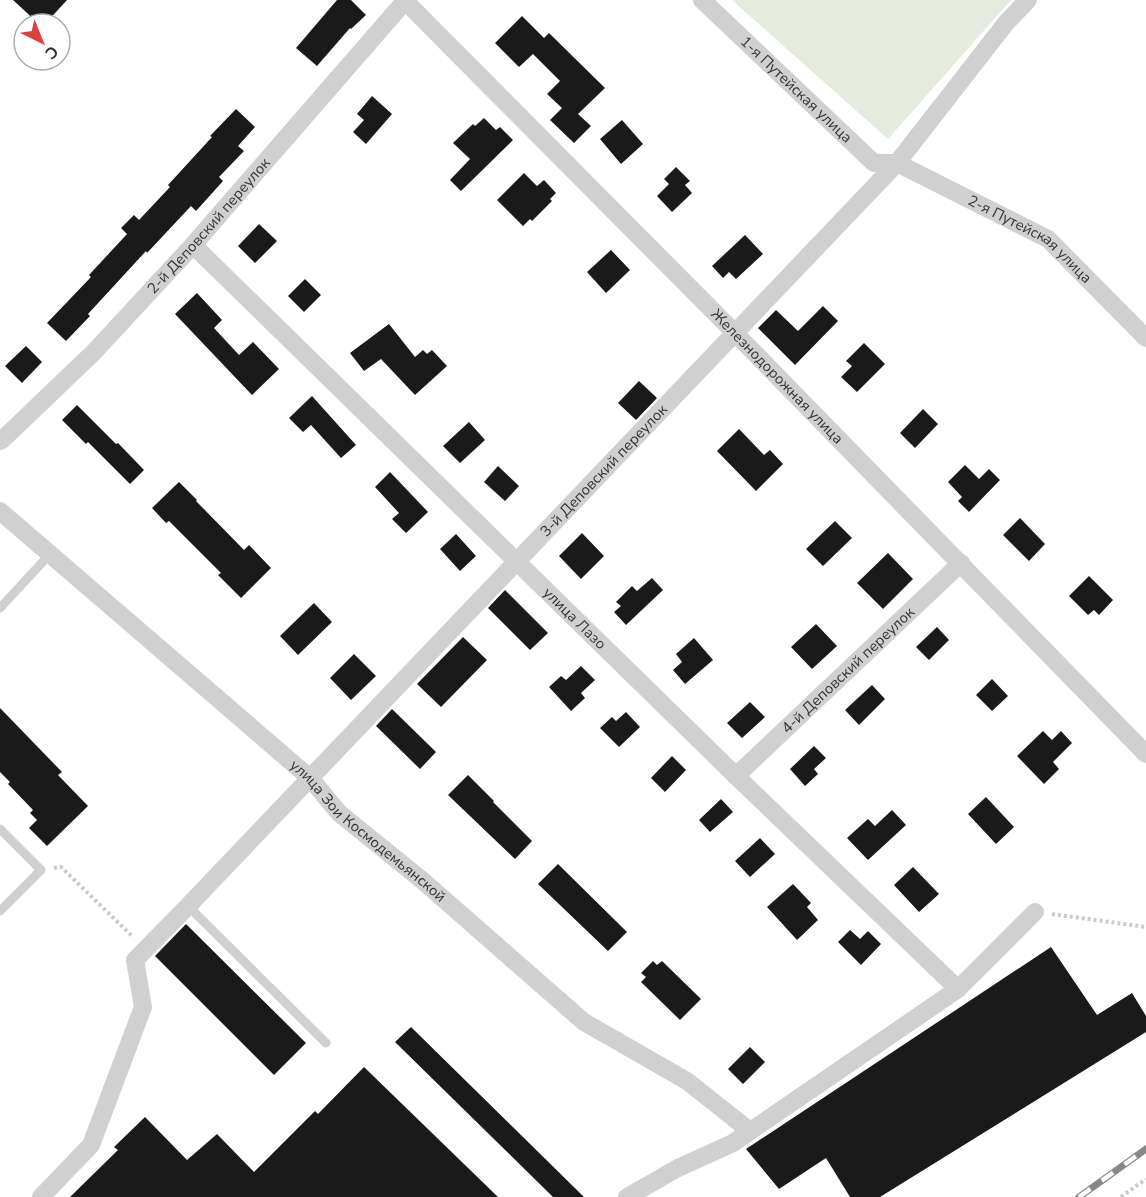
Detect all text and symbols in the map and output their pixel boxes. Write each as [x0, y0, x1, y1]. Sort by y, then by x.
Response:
north arrow [12, 12, 72, 72]
street label: 1-я Путейская улица [736, 32, 857, 147]
text: С [40, 40, 63, 64]
street label: 2-й Деповский переулок [143, 153, 275, 298]
street label: 2-я Путейская улица [964, 190, 1096, 288]
street label: Железнодорожная улица [707, 304, 848, 448]
street label: 3-й Деповский переулок [536, 400, 672, 541]
street label: улица Лазо [539, 583, 611, 654]
street label: 4-й Деповский переулок [777, 602, 919, 738]
street label: улица Зои Космодемьянской [286, 755, 450, 907]

